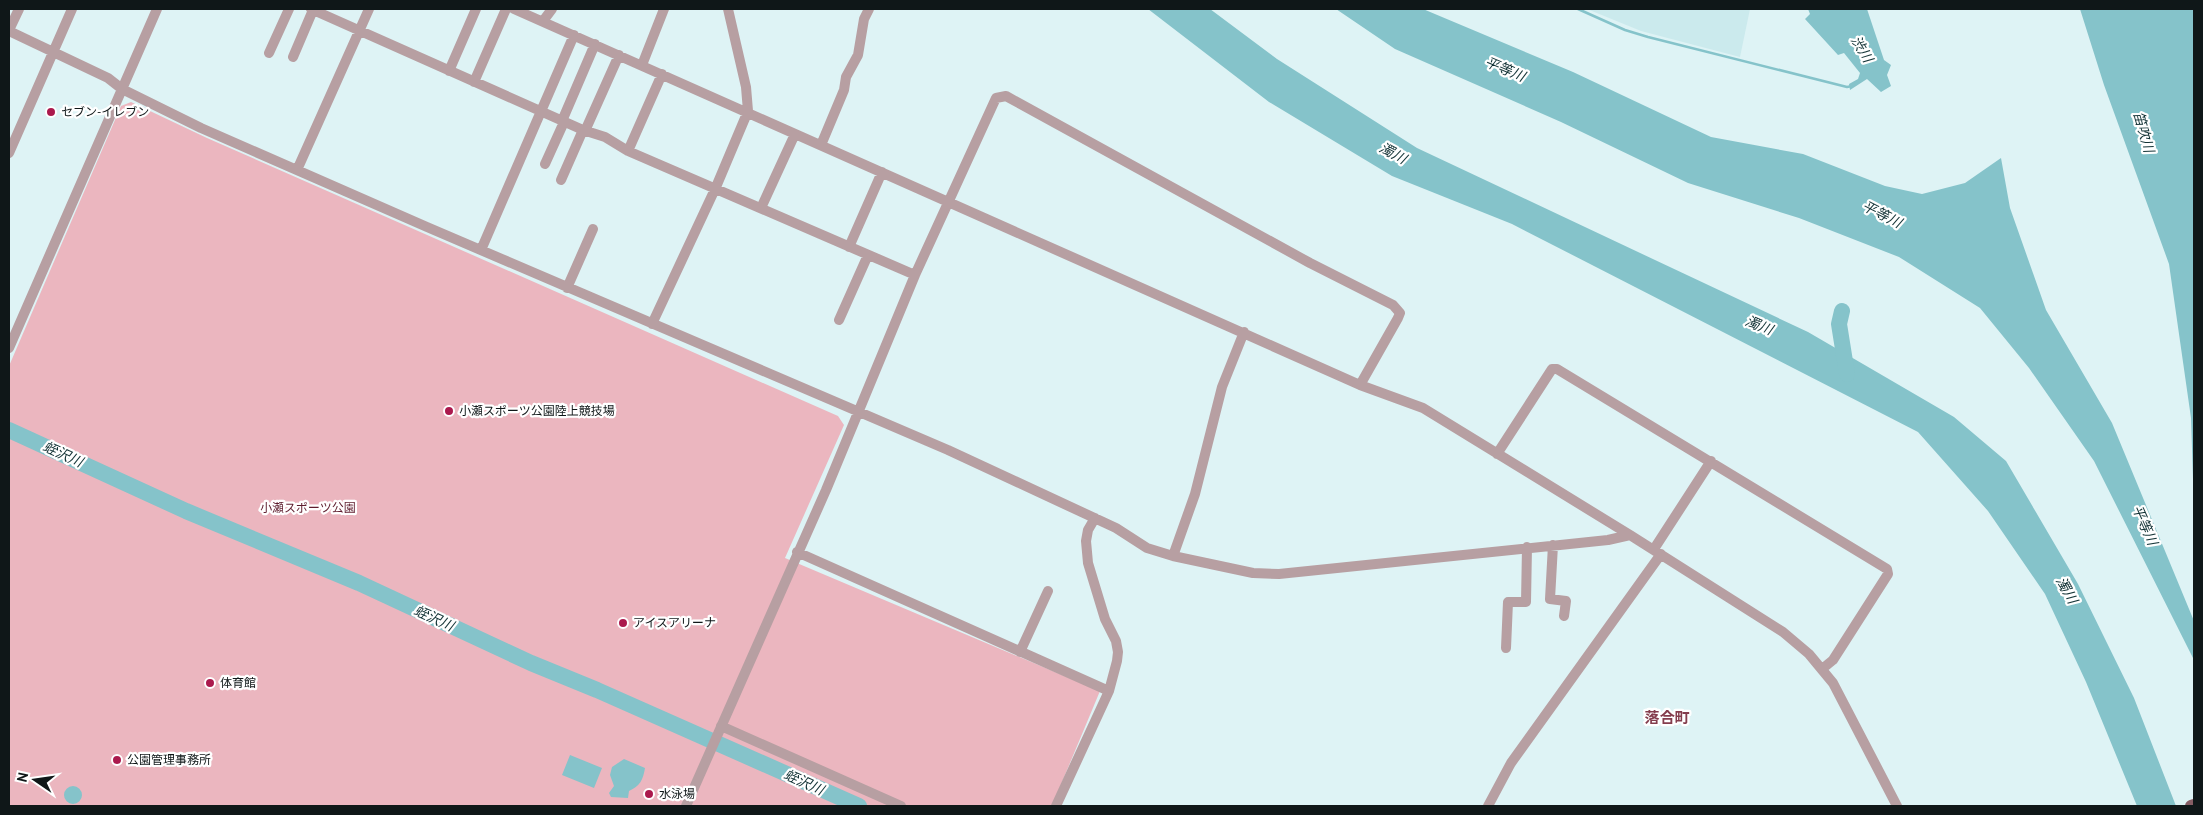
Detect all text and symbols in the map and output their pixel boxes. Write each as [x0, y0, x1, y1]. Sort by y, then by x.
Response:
water label: 渋川 [1847, 32, 1878, 67]
water label: 平等川 [1482, 53, 1530, 86]
place label: セブン-イレブン [61, 104, 149, 119]
marker: セブン-イレブン [45, 106, 57, 118]
water label: 笛吹川 [2130, 109, 2159, 157]
water label: 濁川 [1376, 138, 1411, 168]
water label: 平等川 [1859, 196, 1907, 232]
water label: 濁川 [1743, 311, 1777, 339]
place label: 小瀬スポーツ公園陸上競技場 [459, 403, 615, 418]
marker: 小瀬スポーツ公園陸上競技場 [443, 405, 455, 417]
water label: 蛭沢川 [40, 437, 88, 472]
park label: 小瀬スポーツ公園 [260, 500, 356, 515]
water label: 平等川 [2128, 502, 2163, 550]
water label: 濁川 [2052, 573, 2083, 608]
water label: 蛭沢川 [411, 601, 459, 636]
place label: アイスアリーナ [633, 615, 716, 630]
marker: アイスアリーナ [617, 617, 629, 629]
place label: 体育館 [220, 675, 256, 690]
marker: 体育館 [204, 677, 216, 689]
district label: 落合町 [1644, 708, 1690, 727]
place label: 公園管理事務所 [127, 752, 211, 767]
marker: 公園管理事務所 [111, 754, 123, 766]
north arrow [10, 755, 60, 805]
water label: 蛭沢川 [781, 765, 829, 800]
text: N [13, 771, 32, 784]
place label: 水泳場 [659, 786, 695, 801]
marker: 水泳場 [643, 788, 655, 800]

